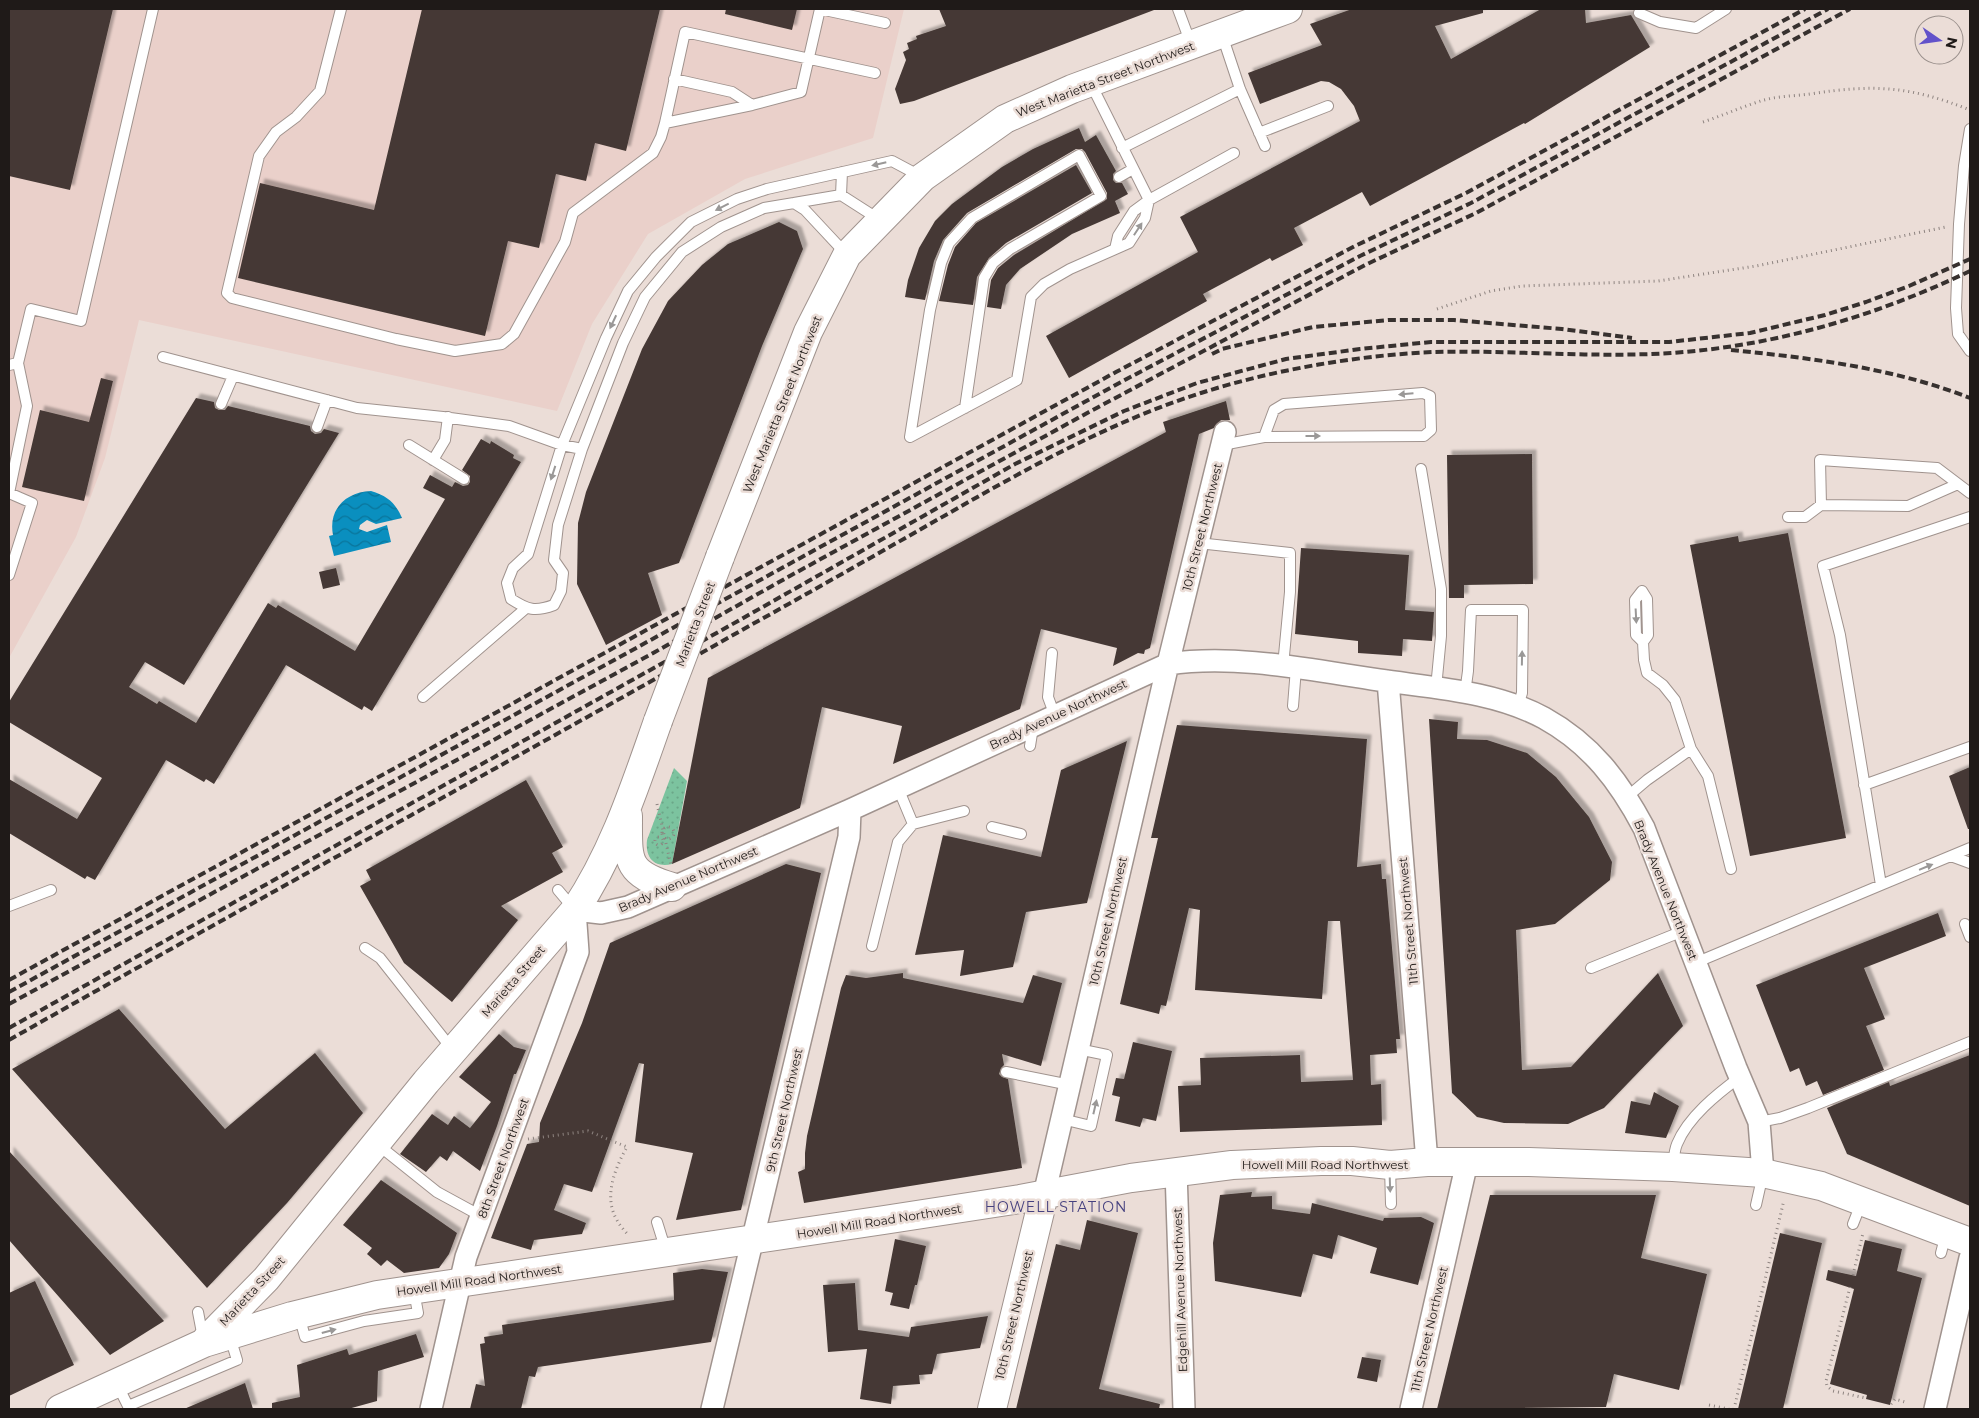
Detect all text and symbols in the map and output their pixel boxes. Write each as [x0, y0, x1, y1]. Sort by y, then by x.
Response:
north arrow [1914, 15, 1964, 65]
text: N [1942, 35, 1962, 50]
street label: West Marietta Street Northwest [1014, 38, 1196, 120]
one-way arrow [871, 160, 886, 168]
one-way arrow [715, 203, 729, 211]
one-way arrow [1133, 222, 1143, 236]
street label: West Marietta Street Northwest [739, 313, 825, 495]
one-way arrow [609, 315, 617, 329]
one-way arrow [1398, 390, 1414, 398]
one-way arrow [1305, 432, 1321, 440]
street label: 10th Street Northwest [1179, 461, 1225, 593]
one-way arrow [549, 465, 557, 480]
street label: Marietta Street [672, 579, 718, 669]
one-way arrow [1632, 608, 1640, 624]
one-way arrow [1518, 650, 1526, 666]
street label: Brady Avenue Northwest [987, 675, 1129, 753]
street label: Brady Avenue Northwest [1631, 818, 1701, 963]
street label: Brady Avenue Northwest [616, 843, 760, 915]
street label: 10th Street Northwest [1086, 855, 1130, 987]
street label: 11th Street Northwest [1395, 857, 1421, 985]
one-way arrow [1919, 862, 1933, 870]
street label: Marietta Street [478, 942, 548, 1020]
street label: 9th Street Northwest [762, 1047, 806, 1173]
street label: 8th Street Northwest [474, 1096, 532, 1220]
one-way arrow [1091, 1100, 1099, 1115]
street label: Howell Mill Road Northwest [1242, 1157, 1408, 1172]
one-way arrow [1387, 1177, 1395, 1193]
district label: HOWELL STATION [985, 1198, 1127, 1216]
street label: Howell Mill Road Northwest [796, 1201, 963, 1241]
street label: Edgehill Avenue Northwest [1170, 1207, 1190, 1372]
street label: 10th Street Northwest [992, 1249, 1036, 1381]
street label: Marietta Street [216, 1253, 288, 1329]
street label: Howell Mill Road Northwest [395, 1261, 563, 1299]
street label: 11th Street Northwest [1407, 1265, 1451, 1393]
one-way arrow [322, 1326, 337, 1334]

